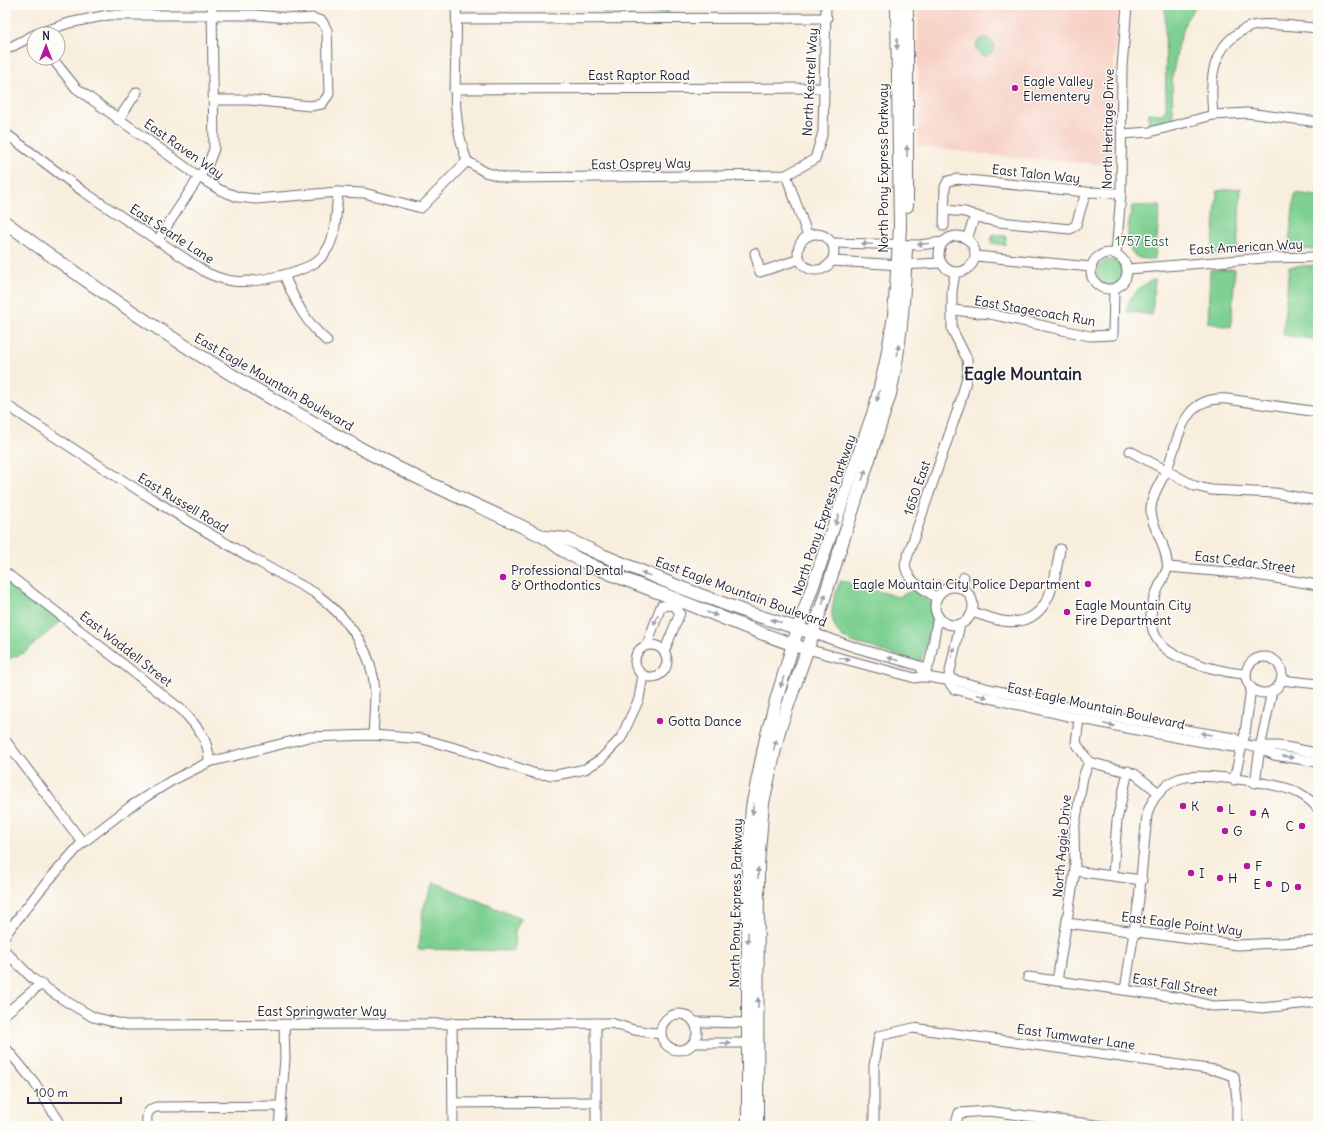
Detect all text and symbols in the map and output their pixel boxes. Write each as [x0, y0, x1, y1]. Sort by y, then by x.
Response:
north arrow [26, 26, 66, 66]
street label: North Kestrell Way [799, 27, 821, 137]
text: N [42, 29, 50, 43]
one-way arrow [894, 38, 900, 51]
street label: East Raptor Road [588, 67, 690, 84]
street label: North Heritage Drive [1098, 68, 1118, 190]
place label: Eagle Valley Elementery [1023, 73, 1093, 105]
street label: North Pony Express Parkway [875, 83, 892, 253]
marker: Eagle Valley Elementery [1010, 83, 1020, 93]
street label: East Raven Way [141, 115, 227, 183]
one-way arrow [904, 144, 910, 157]
street label: East Osprey Way [591, 155, 691, 173]
street label: East Talon Way [991, 161, 1081, 187]
street label: East Searle Lane [127, 200, 217, 268]
park label: 1757 East [1115, 233, 1169, 250]
street label: East American Way [1189, 236, 1303, 258]
one-way arrow [860, 241, 873, 247]
one-way arrow [917, 241, 929, 248]
street label: East Stagecoach Run [973, 292, 1097, 330]
street label: East Eagle Mountain Boulevard [191, 329, 357, 435]
one-way arrow [895, 344, 902, 356]
district label: Eagle Mountain [964, 363, 1082, 385]
one-way arrow [875, 390, 881, 402]
street label: North Pony Express Parkway [788, 432, 860, 598]
street label: 1650 East [900, 458, 935, 518]
street label: East Russell Road [135, 469, 232, 537]
one-way arrow [861, 469, 867, 481]
one-way arrow [834, 514, 840, 526]
street label: East Cedar Street [1194, 547, 1297, 577]
street label: East Eagle Mountain Boulevard [653, 553, 829, 631]
place label: Professional Dental & Orthodontics [511, 562, 624, 594]
one-way arrow [639, 570, 651, 576]
marker: Professional Dental & Orthodontics [498, 572, 508, 582]
place label: Eagle Mountain City Police Department [852, 576, 1081, 593]
marker: Eagle Mountain City Police Department [1083, 579, 1093, 589]
one-way arrow [821, 593, 827, 605]
place label: Eagle Mountain City Fire Department [1075, 597, 1191, 629]
marker: Eagle Mountain City Fire Department [1062, 607, 1072, 617]
street label: East Waddell Street [76, 608, 176, 691]
one-way arrow [707, 611, 719, 617]
one-way arrow [653, 614, 659, 626]
one-way arrow [769, 618, 781, 624]
one-way arrow [950, 646, 956, 658]
one-way arrow [839, 656, 851, 662]
one-way arrow [886, 656, 898, 662]
one-way arrow [779, 676, 785, 688]
street label: East Eagle Mountain Boulevard [1006, 679, 1187, 733]
one-way arrow [976, 693, 988, 699]
place label: Gotta Dance [668, 713, 741, 730]
marker: Gotta Dance [655, 716, 665, 726]
one-way arrow [1103, 723, 1115, 729]
one-way arrow [1199, 731, 1212, 737]
one-way arrow [772, 738, 778, 750]
one-way arrow [1282, 754, 1294, 760]
street label: North Aggie Drive [1049, 794, 1075, 898]
place label: K [1191, 798, 1199, 815]
marker: K [1178, 801, 1188, 811]
place label: L [1228, 801, 1235, 818]
one-way arrow [750, 803, 756, 815]
marker: L [1215, 804, 1225, 814]
place label: A [1261, 805, 1269, 822]
marker: A [1248, 808, 1258, 818]
street label: North Pony Express Parkway [726, 818, 746, 988]
place label: C [1285, 818, 1294, 835]
marker: C [1297, 821, 1307, 831]
place label: G [1233, 823, 1242, 840]
marker: G [1220, 826, 1230, 836]
place label: F [1255, 858, 1263, 875]
marker: F [1242, 861, 1252, 871]
place label: I [1199, 865, 1205, 882]
one-way arrow [755, 866, 761, 879]
marker: I [1186, 868, 1196, 878]
place label: H [1228, 870, 1237, 887]
marker: H [1215, 873, 1225, 883]
place label: E [1253, 876, 1261, 893]
marker: E [1264, 879, 1274, 889]
place label: D [1281, 879, 1290, 896]
marker: D [1293, 882, 1303, 892]
street label: East Eagle Point Way [1120, 908, 1244, 940]
one-way arrow [745, 932, 751, 945]
street label: East Fall Street [1131, 970, 1219, 1000]
one-way arrow [755, 996, 761, 1009]
street label: East Springwater Way [257, 1003, 387, 1020]
street label: East Tumwater Lane [1016, 1020, 1136, 1054]
one-way arrow [719, 1040, 732, 1046]
scale bar [28, 1079, 121, 1105]
text: 100 m [34, 1085, 68, 1100]

